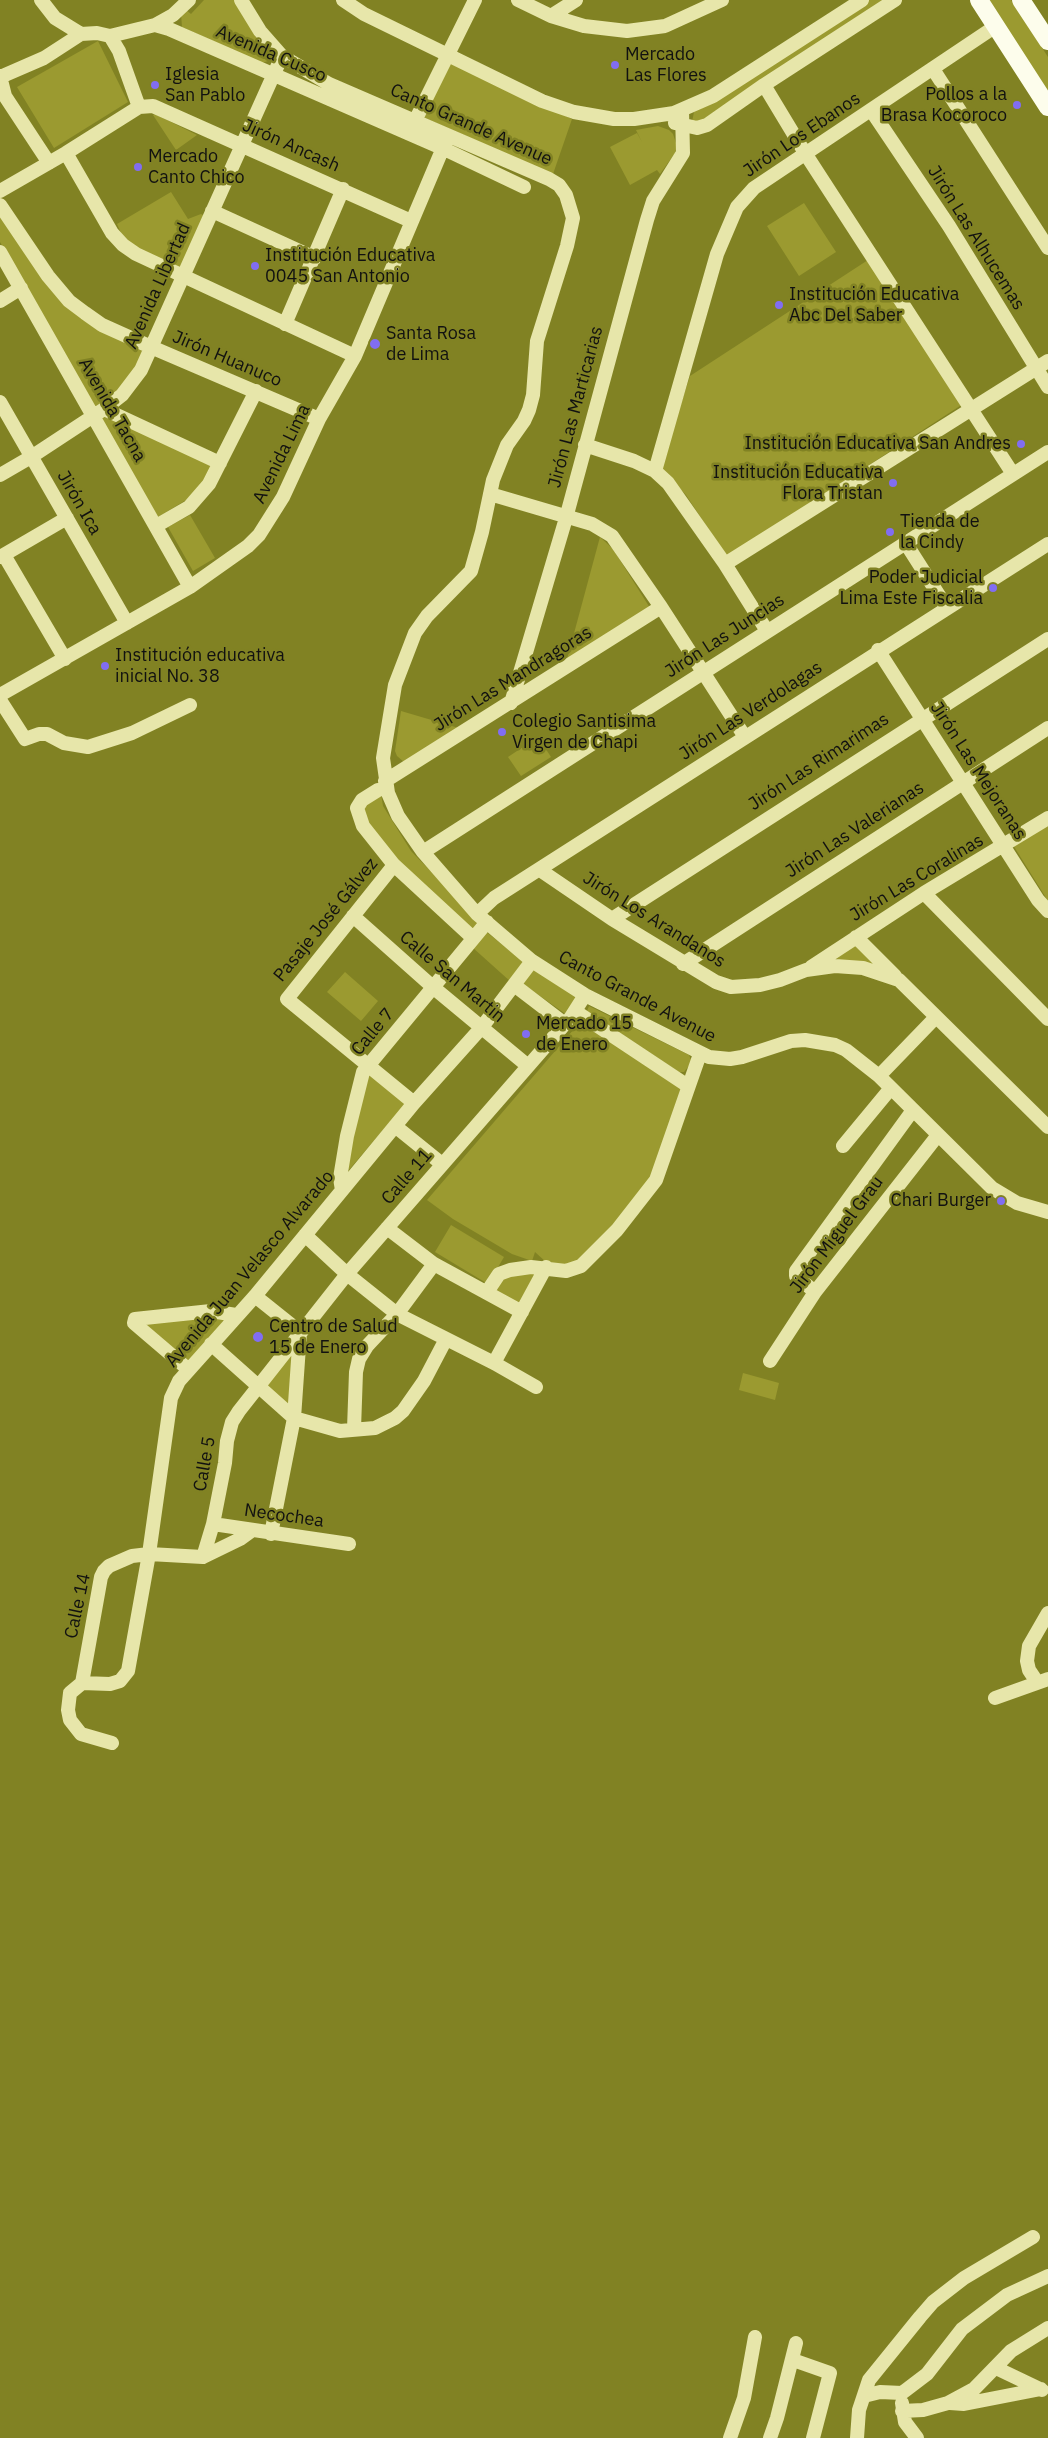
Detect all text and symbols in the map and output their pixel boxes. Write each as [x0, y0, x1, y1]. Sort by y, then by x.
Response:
street label: Avenida Cusco [212, 21, 330, 87]
place label: Mercado Las Flores [625, 44, 707, 86]
marker: Mercado Las Flores [609, 59, 621, 71]
place label: Iglesia San Pablo [165, 64, 245, 106]
marker: Iglesia San Pablo [149, 79, 161, 91]
street label: Canto Grande Avenue [387, 80, 555, 170]
place label: Pollos a la Brasa Kocoroco [881, 84, 1007, 126]
street label: Jirón Los Ebanos [739, 88, 865, 182]
marker: Pollos a la Brasa Kocoroco [1011, 99, 1023, 111]
street label: Jirón Ancash [239, 115, 343, 177]
place label: Mercado Canto Chico [148, 146, 245, 188]
marker: Mercado Canto Chico [132, 161, 144, 173]
street label: Jirón Las Alhucemas [923, 162, 1029, 314]
street label: Avenida Libertad [121, 220, 195, 352]
place label: Institución Educativa 0045 San Antonio [265, 245, 435, 288]
marker: Institución Educativa 0045 San Antonio [249, 260, 261, 272]
place label: Institución Educativa Abc Del Saber [789, 284, 959, 326]
marker: Institución Educativa Abc Del Saber [773, 299, 785, 311]
place label: Santa Rosa de Lima [386, 323, 476, 366]
street label: Jirón Las Marticarias [544, 324, 608, 490]
street label: Jirón Huanuco [169, 326, 285, 392]
marker: Santa Rosa de Lima [368, 337, 382, 351]
street label: Avenida Tacna [74, 354, 150, 466]
street label: Avenida Lima [249, 401, 315, 507]
place label: Institución Educativa San Andres [745, 433, 1011, 455]
marker: Institución Educativa San Andres [1015, 438, 1027, 450]
place label: Institución Educativa Flora Tristan [713, 462, 883, 504]
street label: Jirón Ica [52, 467, 106, 539]
marker: Institución Educativa Flora Tristan [887, 477, 899, 489]
place label: Tienda de la Cindy [900, 511, 980, 554]
marker: Tienda de la Cindy [884, 526, 896, 538]
place label: Poder Judicial Lima Este Fiscalia [839, 567, 983, 610]
marker: Poder Judicial Lima Este Fiscalia [987, 582, 999, 594]
street label: Jirón Las Juncias [661, 589, 789, 683]
street label: Jirón Las Mandragoras [430, 622, 596, 736]
place label: Institución educativa inicial No. 38 [115, 645, 285, 688]
street label: Jirón Las Verdolagas [675, 657, 827, 765]
marker: Institución educativa inicial No. 38 [99, 660, 111, 672]
street label: Jirón Las Mejoranas [925, 698, 1031, 844]
street label: Jirón Las Rimarimas [745, 709, 893, 815]
place label: Colegio Santisima Virgen de Chapi [512, 711, 656, 754]
marker: Colegio Santisima Virgen de Chapi [496, 726, 508, 738]
street label: Jirón Las Valerianas [782, 777, 928, 883]
street label: Jirón Las Coralinas [846, 830, 988, 926]
street label: Pasaje José Gálvez [269, 854, 383, 986]
street label: Jirón Los Arandanos [579, 867, 729, 973]
street label: Calle San Martin [395, 927, 509, 1027]
street label: Canto Grande Avenue [555, 946, 719, 1048]
street label: Calle 7 [347, 1004, 399, 1060]
place label: Mercado 15 de Enero [536, 1013, 632, 1056]
marker: Mercado 15 de Enero [520, 1028, 532, 1040]
street label: Calle 11 [377, 1145, 437, 1209]
street label: Avenida Juan Velasco Alvarado [161, 1166, 339, 1372]
street label: Jirón Miguel Grau [786, 1172, 888, 1298]
place label: Chari Burger [891, 1190, 991, 1212]
marker: Chari Burger [995, 1195, 1007, 1207]
place label: Centro de Salud 15 de Enero [269, 1316, 398, 1358]
marker: Centro de Salud 15 de Enero [251, 1330, 265, 1344]
street label: Calle 5 [190, 1435, 220, 1493]
street label: Necochea [243, 1500, 325, 1532]
street label: Calle 14 [61, 1571, 95, 1641]

